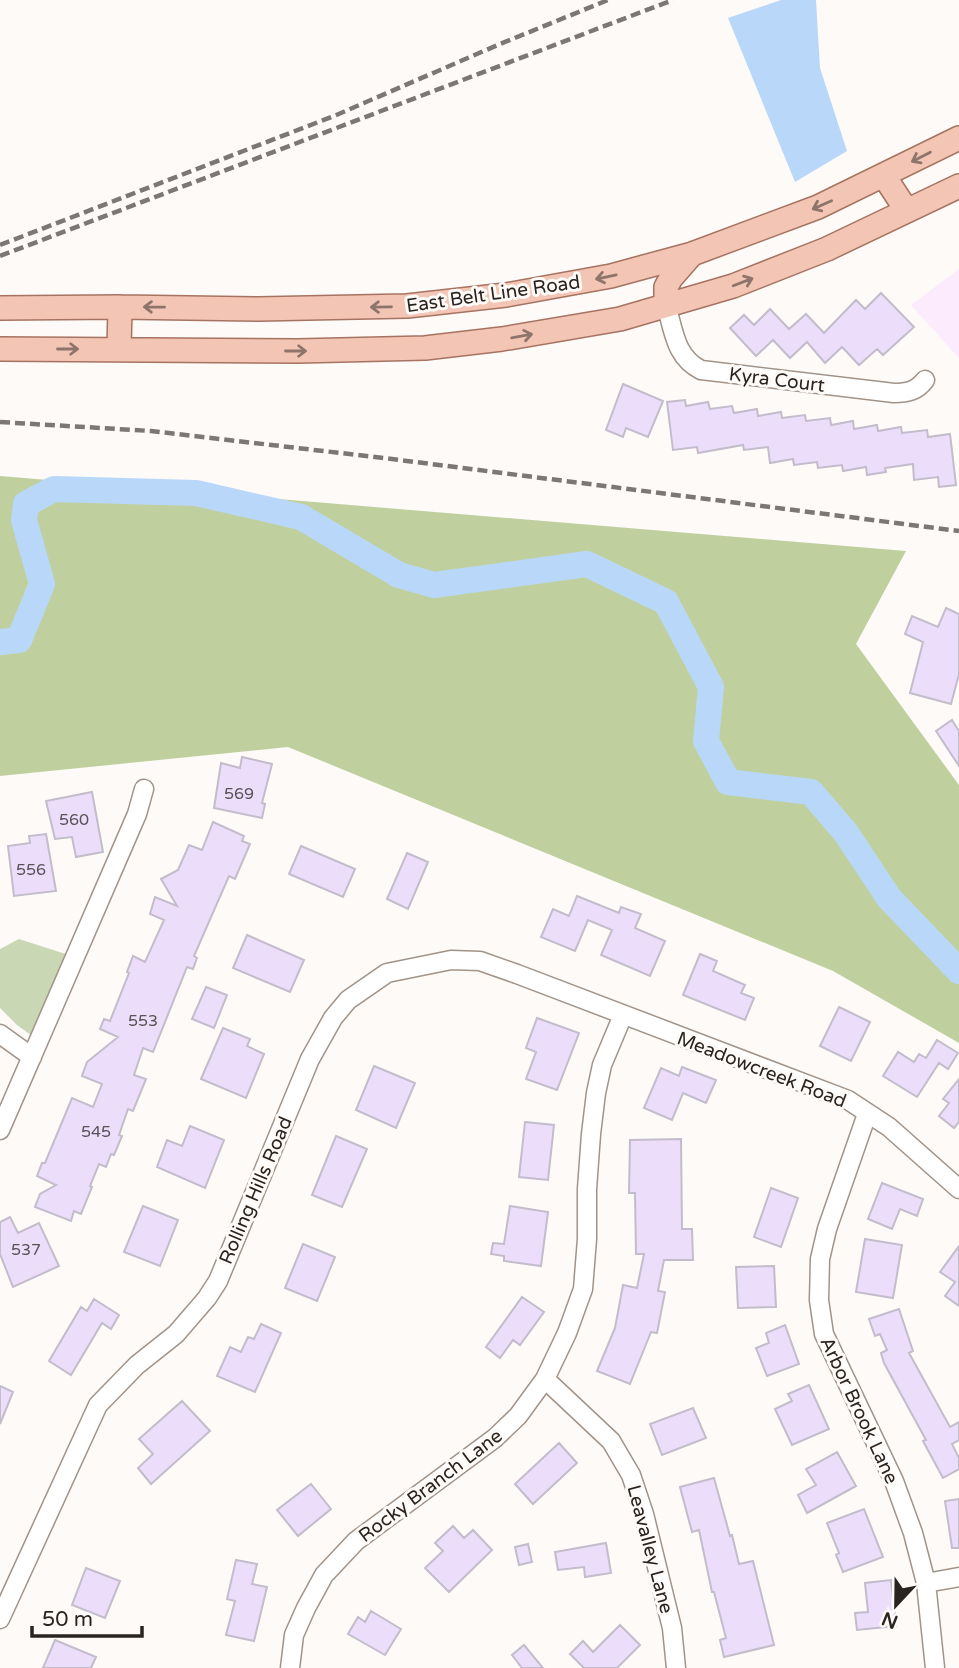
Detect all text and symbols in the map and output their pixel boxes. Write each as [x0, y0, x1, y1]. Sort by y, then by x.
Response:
one-way arrow [911, 151, 932, 165]
one-way arrow [812, 199, 833, 212]
one-way arrow [595, 270, 618, 284]
street label: East Belt Line Road [405, 271, 581, 317]
one-way arrow [732, 275, 753, 287]
one-way arrow [370, 300, 393, 314]
one-way arrow [143, 301, 166, 314]
one-way arrow [510, 328, 533, 342]
one-way arrow [56, 342, 79, 356]
one-way arrow [284, 344, 307, 358]
street label: Kyra Court [728, 363, 826, 397]
house number: 569 [224, 784, 254, 804]
house number: 560 [59, 810, 89, 830]
house number: 556 [16, 860, 46, 880]
house number: 553 [128, 1011, 158, 1031]
street label: Meadowcreek Road [674, 1027, 849, 1112]
street label: Rolling Hills Road [215, 1113, 297, 1267]
house number: 545 [81, 1122, 111, 1142]
house number: 537 [11, 1240, 41, 1260]
street label: Arbor Brook Lane [815, 1334, 903, 1487]
street label: Rocky Branch Lane [355, 1425, 507, 1547]
street label: Leavalley Lane [622, 1483, 678, 1616]
north arrow [861, 1570, 931, 1640]
scale bar [32, 1594, 142, 1638]
text: 50 m [42, 1607, 93, 1632]
text: N [879, 1607, 901, 1633]

